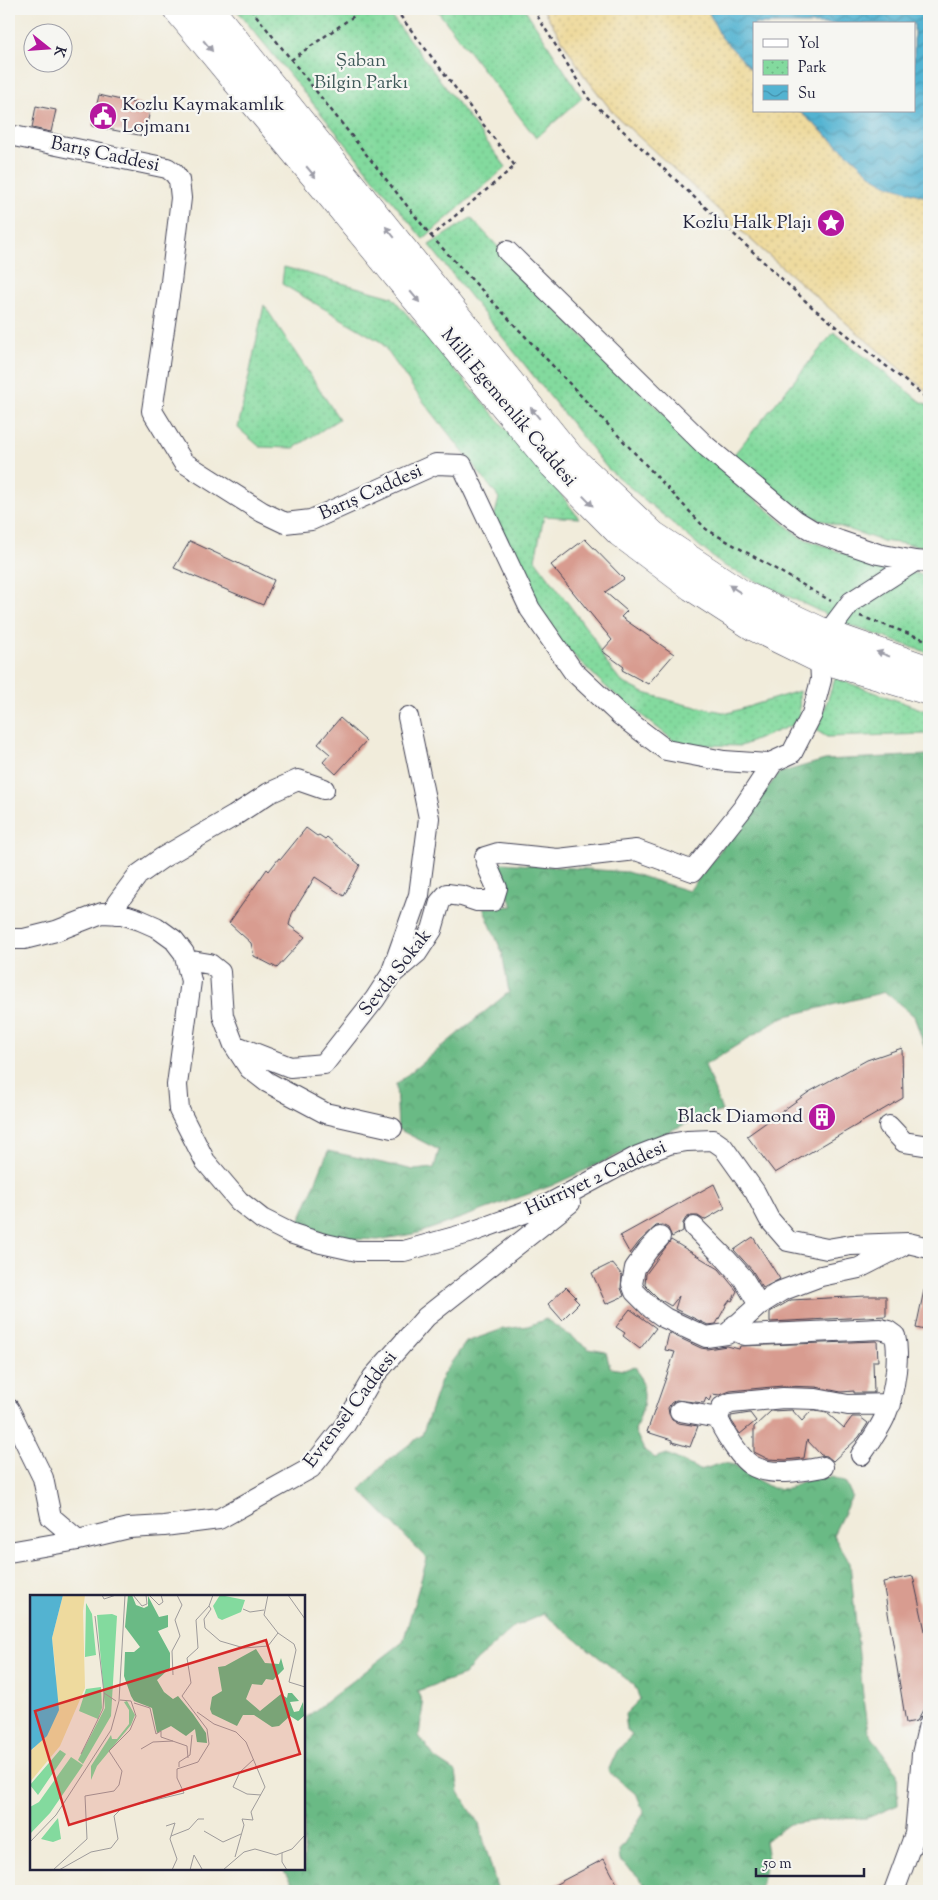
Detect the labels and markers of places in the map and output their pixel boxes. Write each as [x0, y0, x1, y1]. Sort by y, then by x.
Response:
place label: Kozlu Kaymakamlık Lojmanı [122, 92, 285, 141]
public building icon: Kozlu Kaymakamlık Lojmanı [88, 101, 118, 131]
place icon: Kozlu Halk Plajı [816, 208, 846, 238]
place label: Kozlu Halk Plajı [682, 210, 812, 237]
building icon: Black Diamond [807, 1102, 837, 1132]
place label: Black Diamond [678, 1104, 803, 1131]

